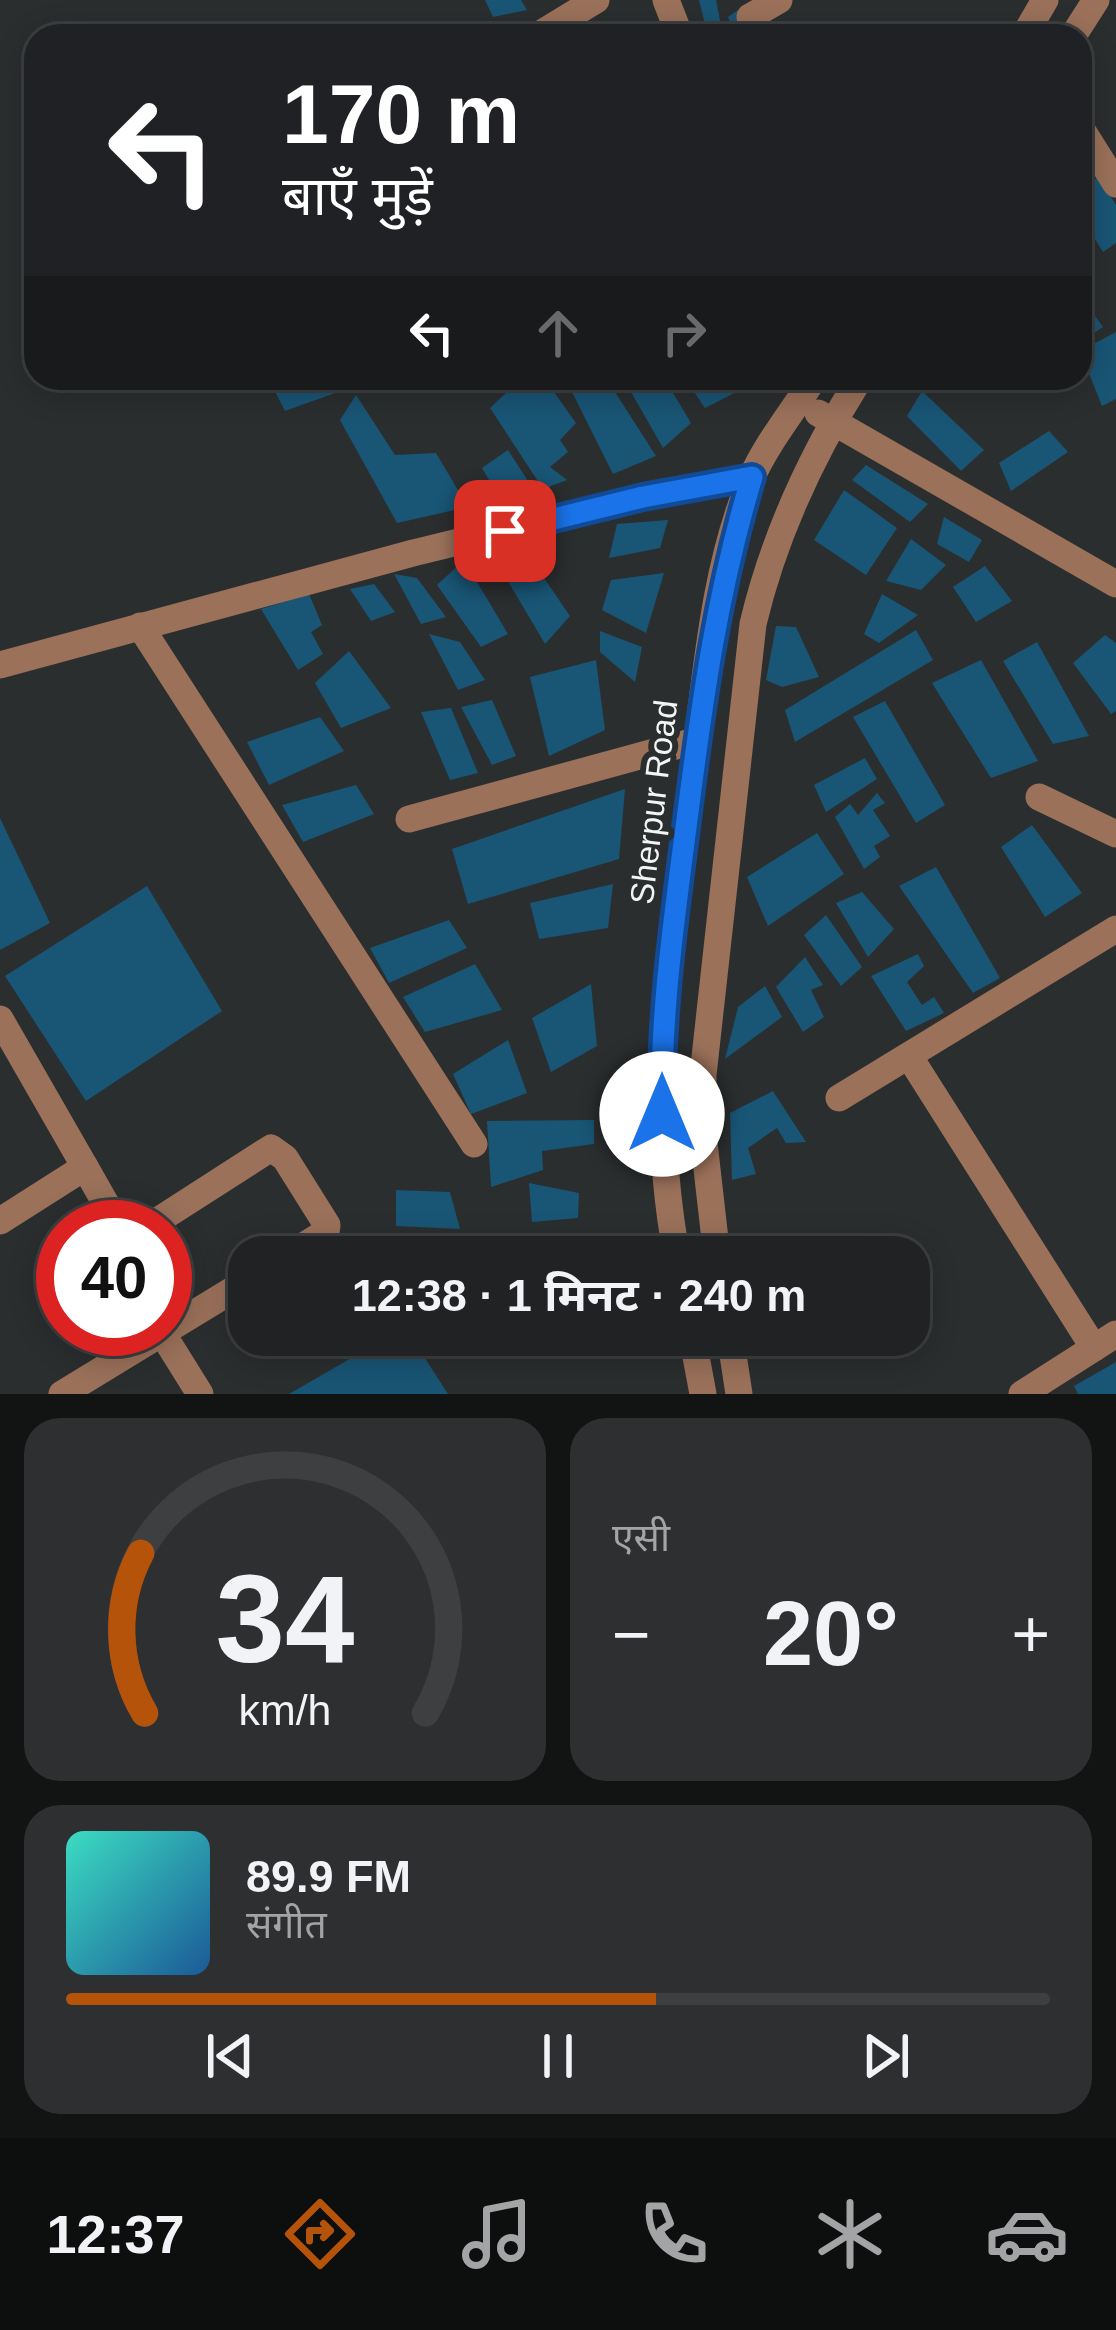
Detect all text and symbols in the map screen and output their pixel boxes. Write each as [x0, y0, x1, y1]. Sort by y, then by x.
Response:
text: 170 m [282, 67, 520, 161]
icon: left [84, 72, 240, 228]
text: बाएँ मुड़ें [282, 166, 433, 226]
icon: left [399, 300, 465, 366]
icon: ahead [525, 300, 591, 366]
icon: right [651, 300, 717, 366]
pin [454, 480, 556, 582]
icon: arrive [472, 498, 538, 564]
street label: Sherpur Road [623, 698, 684, 906]
position arrow [599, 1051, 725, 1177]
speed limit sign: 40 [36, 1200, 192, 1356]
text: 12:38 · 1 मिनट · 240 m [352, 1270, 806, 1321]
text: एसी [612, 1516, 670, 1559]
text: 34 [216, 1549, 354, 1688]
text: 20° [763, 1584, 899, 1684]
text: − [612, 1597, 651, 1671]
text: + [1011, 1597, 1050, 1671]
text: km/h [239, 1685, 331, 1733]
text: 89.9 FM [246, 1851, 411, 1902]
text: संगीत [246, 1903, 327, 1946]
icon: previous [197, 2023, 263, 2089]
icon: pause [525, 2023, 591, 2089]
icon: next [853, 2023, 919, 2089]
icon: directions [278, 2192, 362, 2276]
icon: music [455, 2192, 539, 2276]
icon: phone [632, 2192, 716, 2276]
icon: climate [808, 2192, 892, 2276]
icon: car [985, 2192, 1069, 2276]
text: 12:37 [46, 2204, 185, 2264]

